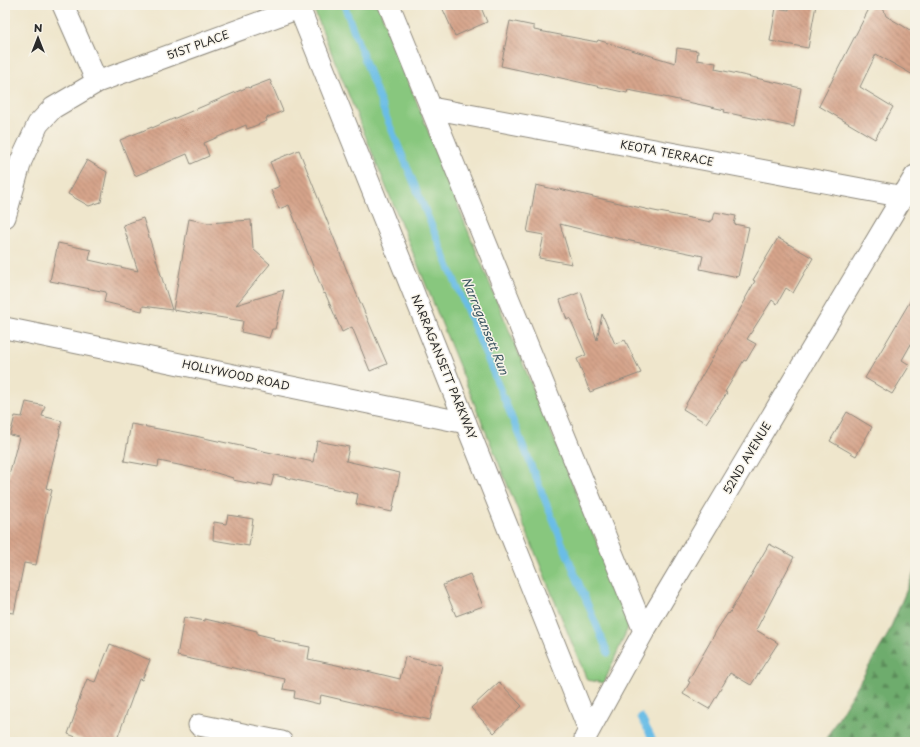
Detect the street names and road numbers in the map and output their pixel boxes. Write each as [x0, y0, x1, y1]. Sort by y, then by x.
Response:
street label: 51ST PLACE [164, 25, 231, 64]
street label: KEOTA TERRACE [619, 135, 716, 170]
street label: NARRAGANSETT PARKWAY [408, 292, 481, 442]
street label: HOLLYWOOD ROAD [181, 355, 292, 394]
street label: 52ND AVENUE [718, 418, 775, 497]

